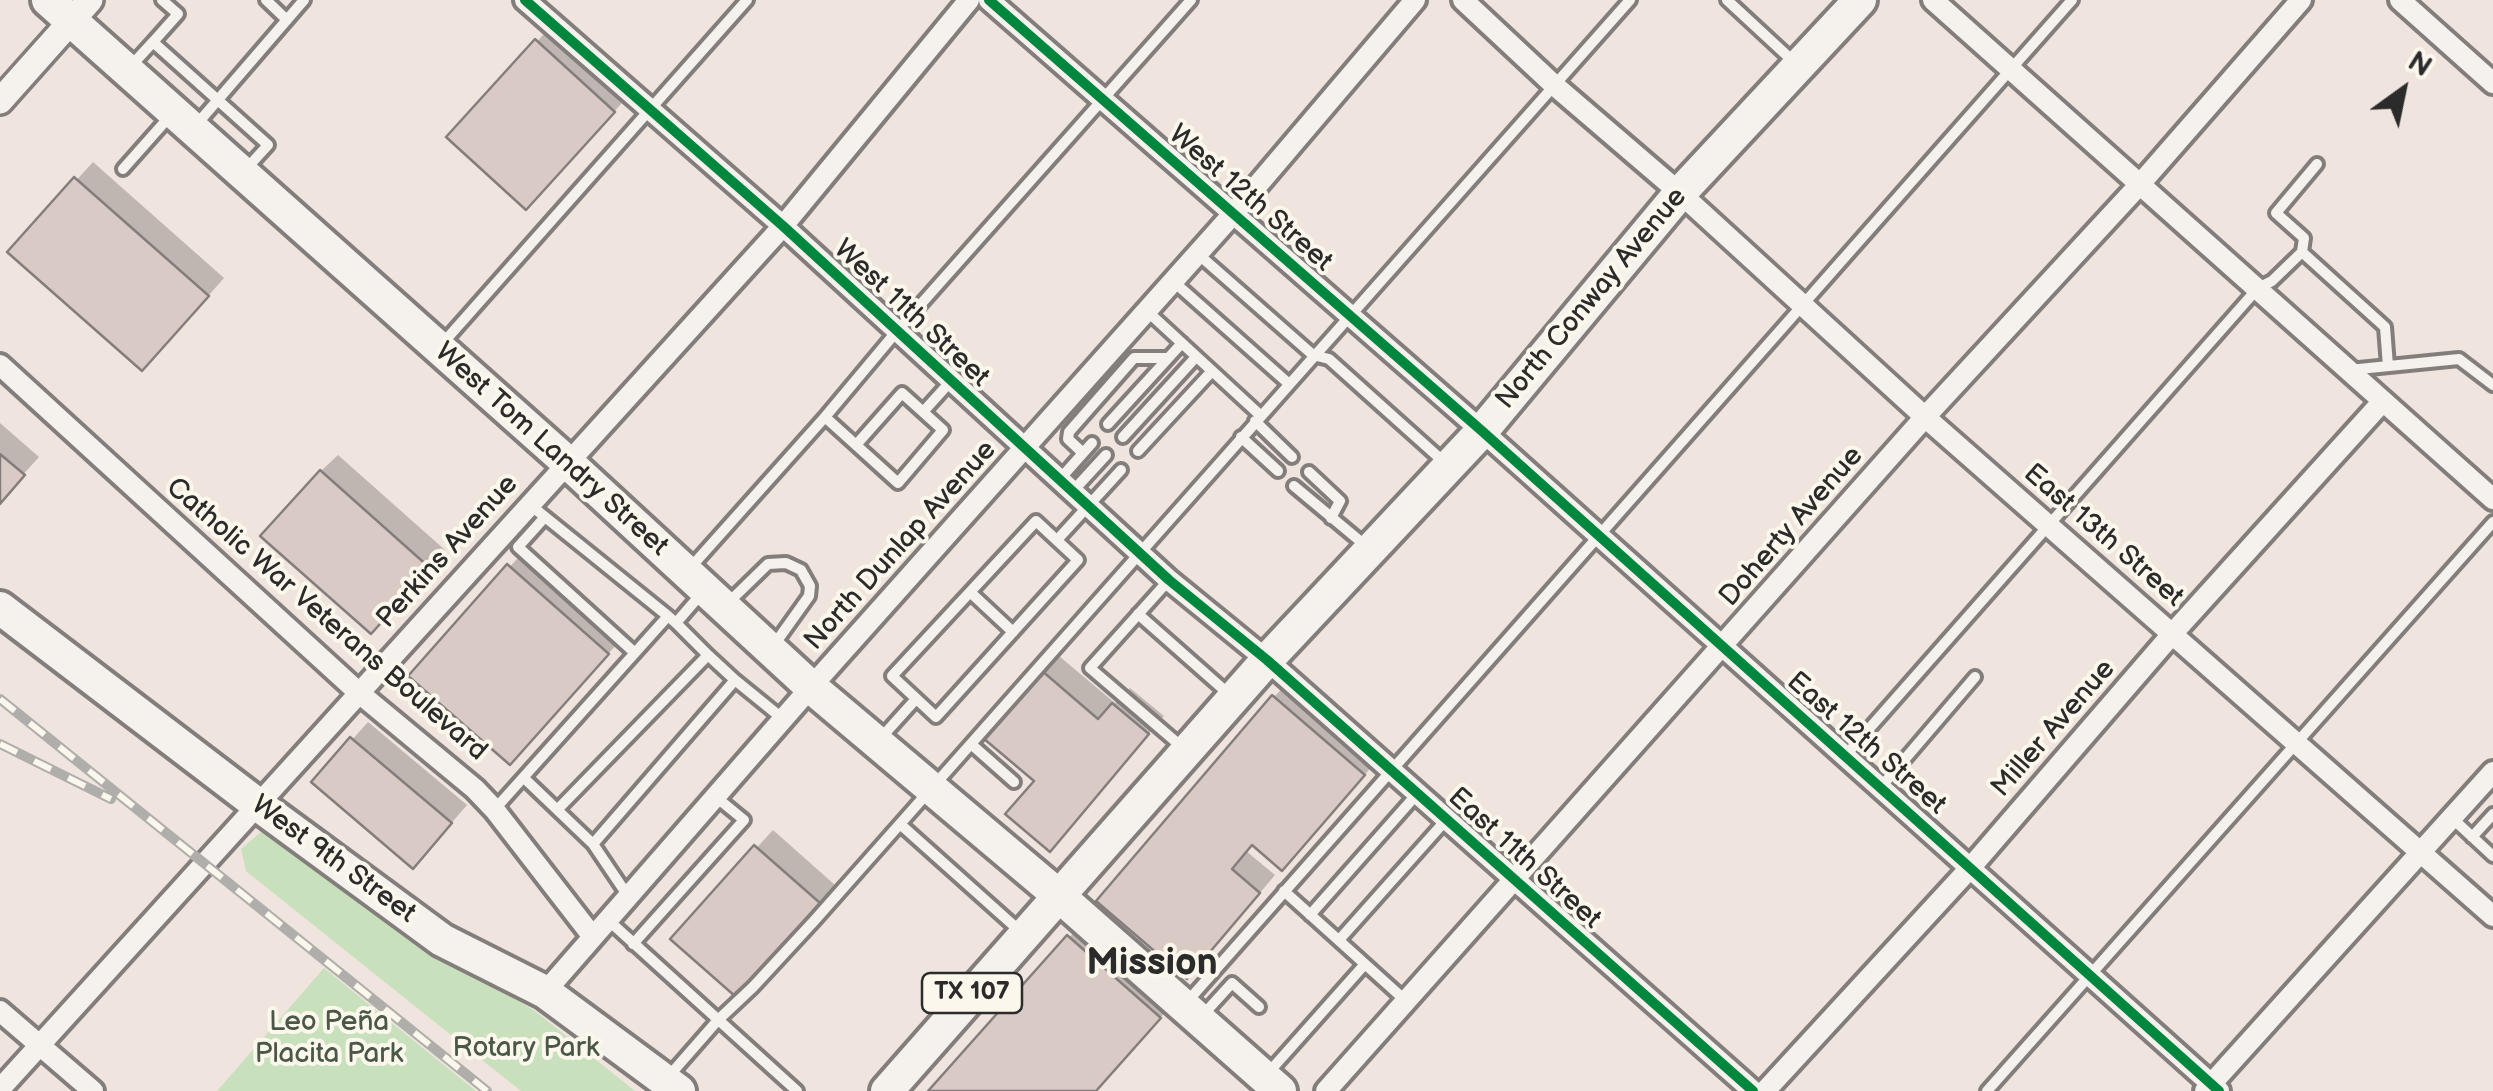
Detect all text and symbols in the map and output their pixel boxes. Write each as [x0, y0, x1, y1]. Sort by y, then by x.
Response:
north arrow [2353, 40, 2453, 140]
text: N [2402, 45, 2437, 84]
street label: West 12th Street [1161, 119, 1339, 279]
street label: North Conway Avenue [1489, 181, 1695, 417]
street label: West 11th Street [826, 233, 996, 395]
street label: West Tom Landry Street [427, 336, 675, 564]
street label: North Dunlap Avenue [798, 434, 1004, 658]
street label: Doherty Avenue [1713, 440, 1871, 614]
street label: East 13th Street [2016, 457, 2190, 615]
street label: Perkins Avenue [370, 468, 526, 636]
street label: Catholic War Veterans Boulevard [159, 471, 493, 769]
street label: Miller Avenue [1985, 653, 2123, 805]
street label: East 12th Street [1779, 666, 1953, 822]
street label: East 11th Street [1440, 781, 1608, 937]
street label: West 9th Street [244, 789, 422, 931]
district label: Mission [1086, 941, 1218, 987]
road number: TX 107 [922, 973, 1022, 1013]
park label: Leo Peña Placita Park [255, 1006, 403, 1072]
park label: Rotary Park [453, 1032, 599, 1066]

